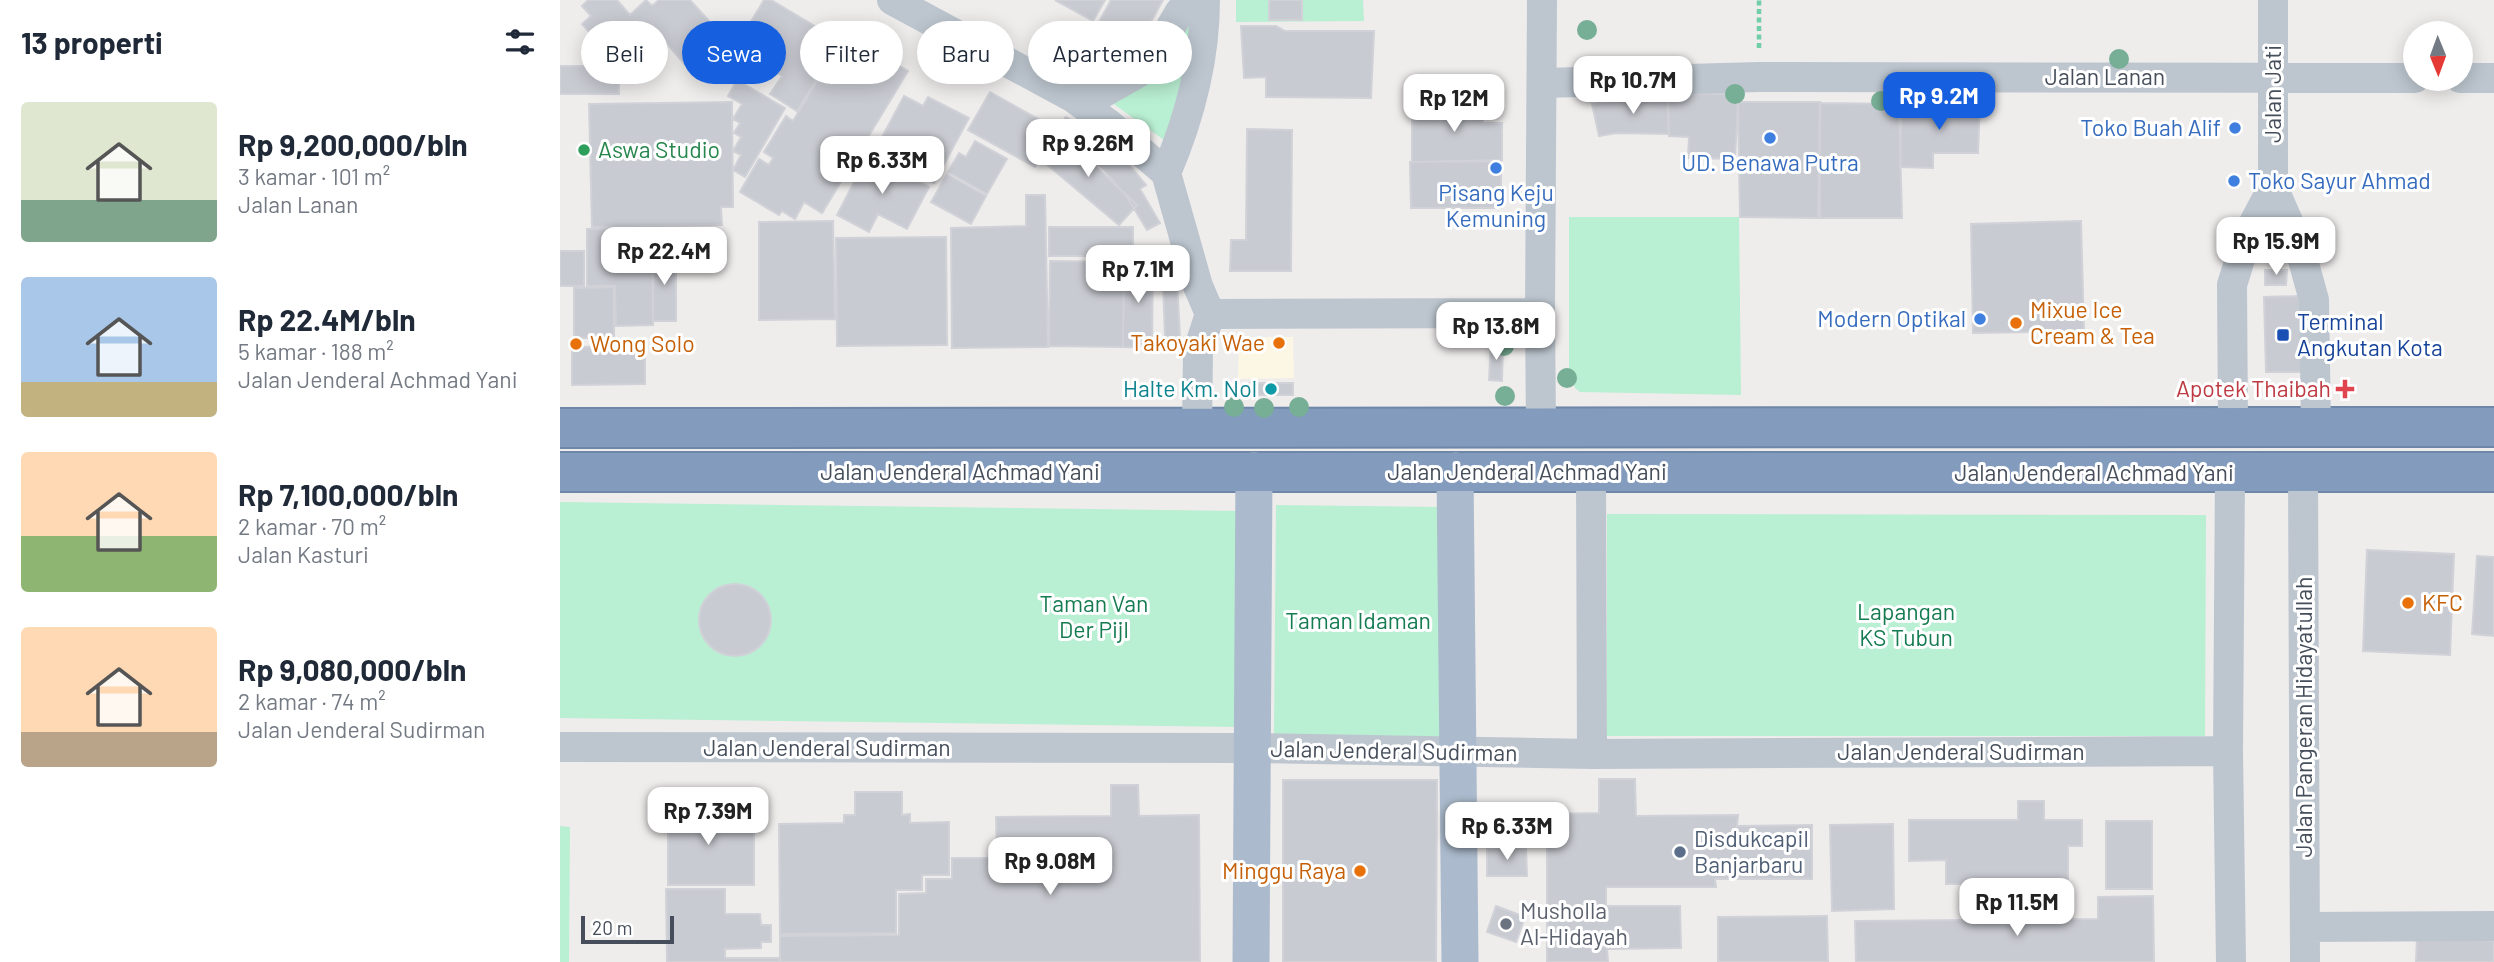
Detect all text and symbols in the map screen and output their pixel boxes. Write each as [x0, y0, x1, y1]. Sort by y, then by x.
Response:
chip: Beli [581, 21, 668, 84]
chip: Sewa [682, 21, 786, 84]
chip: Filter [800, 21, 903, 84]
chip: Baru [917, 21, 1014, 84]
chip: Apartemen [1028, 21, 1192, 84]
north arrow [2403, 21, 2473, 91]
map controls [2403, 21, 2473, 91]
icon: filters [501, 23, 539, 61]
text: 13 properti [21, 24, 163, 60]
street label: Jalan Jati [2258, 45, 2286, 143]
pin: Rp 10.7M [1561, 57, 1705, 116]
street label: Jalan Lanan [2045, 62, 2165, 90]
text: Rp 10.7M [1589, 65, 1677, 93]
pin: Rp 9.2M [1874, 72, 2004, 132]
pin: Rp 12M [1397, 74, 1511, 134]
text: Rp 9.2M [1899, 81, 1979, 109]
text: Rp 12M [1419, 83, 1489, 111]
place label: Toko Buah Alif [2080, 113, 2221, 141]
pin: Rp 9.26M [1016, 120, 1160, 179]
marker: Toko Buah Alif [2227, 120, 2243, 136]
text: Rp 9,200,000/bln [238, 126, 468, 162]
text: Rp 9.26M [1042, 128, 1134, 156]
icon: home [77, 130, 161, 214]
marker: UD. Benawa Putra [1762, 130, 1778, 146]
place label: Aswa Studio [598, 135, 720, 163]
pin: Rp 6.33M [810, 136, 954, 196]
marker: Aswa Studio [576, 142, 592, 158]
text: Rp 6.33M [836, 145, 928, 173]
place label: UD. Benawa Putra [1681, 148, 1859, 176]
marker: Pisang Keju Kemuning [1488, 160, 1504, 176]
text: 3 kamar · 101 m² [238, 162, 390, 190]
place label: Toko Sayur Ahmad [2248, 166, 2431, 194]
marker: Toko Sayur Ahmad [2226, 173, 2242, 189]
place label: Pisang Keju Kemuning [1438, 178, 1554, 232]
text: Jalan Lanan [238, 190, 358, 218]
pin: Rp 15.9M [2204, 218, 2348, 277]
text: Rp 15.9M [2232, 226, 2320, 254]
pin: Rp 22.4M [592, 228, 736, 287]
text: Rp 22.4M [617, 236, 711, 264]
pin: Rp 7.1M [1073, 246, 1203, 305]
text: Rp 7.1M [1102, 254, 1174, 282]
place label: Mixue Ice Cream & Tea [2030, 295, 2155, 349]
text: Rp 22.4M/bln [238, 301, 416, 337]
pin: Rp 13.8M [1424, 302, 1568, 362]
place label: Modern Optikal [1817, 304, 1966, 332]
icon: home [77, 305, 161, 389]
place label: Terminal Angkutan Kota [2297, 307, 2443, 361]
text: Rp 13.8M [1452, 311, 1540, 339]
marker: Modern Optikal [1972, 311, 1988, 327]
marker: Mixue Ice Cream & Tea [2008, 315, 2024, 331]
marker: Terminal Angkutan Kota [2275, 327, 2291, 343]
place label: Takoyaki Wae [1130, 328, 1265, 356]
place label: Wong Solo [590, 329, 695, 357]
marker: Takoyaki Wae [1271, 335, 1287, 351]
marker: Wong Solo [568, 336, 584, 352]
text: 5 kamar · 188 m² [238, 337, 394, 365]
text: Jalan Jenderal Achmad Yani [238, 365, 518, 393]
place label: Halte Km. Nol [1123, 374, 1257, 402]
place label: Apotek Thaibah [2176, 374, 2331, 402]
marker: Halte Km. Nol [1263, 381, 1279, 397]
marker: Apotek Thaibah [2337, 381, 2353, 397]
street label: Jalan Jenderal Achmad Yani [820, 457, 1100, 485]
street label: Jalan Jenderal Achmad Yani [1387, 457, 1667, 485]
street label: Jalan Jenderal Achmad Yani [1954, 458, 2234, 486]
text: Rp 7,100,000/bln [238, 476, 459, 512]
icon: home [77, 480, 161, 564]
text: 2 kamar · 70 m² [238, 512, 386, 540]
text: Jalan Kasturi [238, 540, 369, 568]
street label: Jalan Pangeran Hidayatullah [2289, 577, 2317, 857]
place label: KFC [2422, 588, 2463, 616]
park label: Taman Van Der Pijl [1040, 589, 1148, 643]
marker: KFC [2400, 595, 2416, 611]
park label: Lapangan KS Tubun [1857, 597, 1955, 651]
park label: Taman Idaman [1285, 606, 1431, 634]
text: Rp 9,080,000/bln [238, 651, 466, 687]
icon: home [77, 655, 161, 739]
text: 2 kamar · 74 m² [238, 687, 386, 715]
text: Jalan Jenderal Sudirman [238, 715, 485, 743]
street label: Jalan Jenderal Sudirman [703, 733, 951, 761]
street label: Jalan Jenderal Sudirman [1270, 734, 1518, 766]
street label: Jalan Jenderal Sudirman [1837, 737, 2085, 765]
pin: Rp 7.39M [636, 788, 780, 847]
text: Rp 7.39M [664, 796, 752, 824]
pin: Rp 6.33M [1435, 802, 1579, 862]
text: Rp 6.33M [1461, 811, 1553, 839]
place label: Disdukcapil Banjarbaru [1694, 824, 1809, 878]
pin: Rp 9.08M [978, 838, 1122, 897]
marker: Disdukcapil Banjarbaru [1672, 844, 1688, 860]
text: Rp 9.08M [1004, 846, 1096, 874]
place label: Minggu Raya [1222, 856, 1346, 884]
marker: Minggu Raya [1352, 863, 1368, 879]
pin: Rp 11.5M [1945, 878, 2089, 938]
text: Rp 11.5M [1975, 887, 2059, 915]
place label: Musholla Al-Hidayah [1520, 896, 1628, 950]
scale bar [581, 913, 674, 945]
text: 20 m [592, 916, 632, 939]
marker: Musholla Al-Hidayah [1498, 916, 1514, 932]

